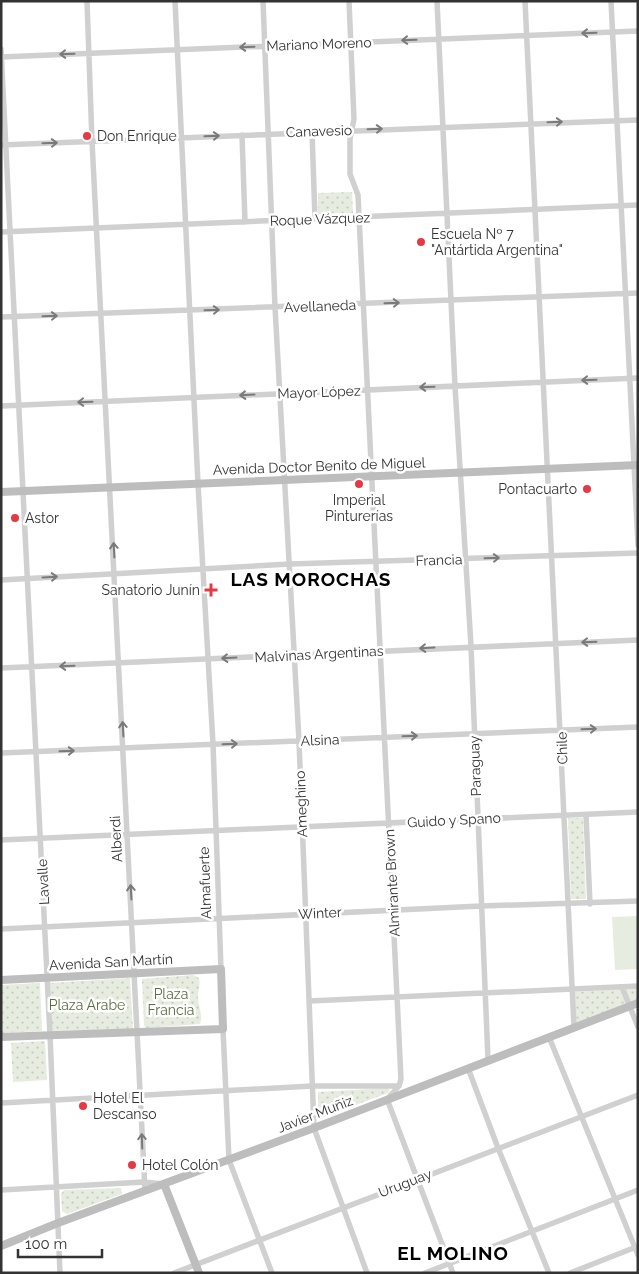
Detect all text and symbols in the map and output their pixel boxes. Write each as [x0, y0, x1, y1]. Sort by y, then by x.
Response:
one-way arrow [581, 28, 597, 37]
street label: Mariano Moreno [266, 34, 372, 54]
one-way arrow [401, 36, 417, 45]
one-way arrow [239, 42, 256, 52]
one-way arrow [59, 50, 75, 59]
one-way arrow [546, 117, 562, 127]
street label: Canavesio [286, 122, 352, 140]
one-way arrow [366, 124, 382, 134]
place label: Don Enrique [97, 128, 177, 144]
marker: Don Enrique [81, 130, 93, 142]
one-way arrow [204, 131, 220, 140]
one-way arrow [42, 138, 58, 148]
street label: Roque Vázquez [269, 209, 371, 229]
place label: Escuela Nº 7 "Antártida Argentina" [431, 226, 563, 258]
marker: Escuela Nº 7 "Antártida Argentina" [415, 236, 427, 248]
street label: Avellaneda [284, 297, 356, 315]
one-way arrow [384, 298, 400, 307]
one-way arrow [204, 305, 220, 314]
one-way arrow [42, 311, 58, 320]
one-way arrow [581, 375, 598, 385]
one-way arrow [419, 382, 435, 392]
street label: Mayor López [277, 383, 361, 401]
one-way arrow [239, 390, 256, 400]
one-way arrow [77, 397, 93, 407]
street label: Avenida Doctor Benito de Miguel [212, 454, 426, 478]
marker: Imperial Pinturerías [353, 478, 365, 490]
place label: Pontacuarto [498, 481, 577, 497]
marker: Pontacuarto [581, 483, 593, 495]
place label: Imperial Pinturerías [325, 492, 393, 524]
place label: Astor [25, 510, 59, 526]
marker: Astor [9, 512, 21, 524]
one-way arrow [109, 542, 119, 558]
street label: Francia [415, 551, 463, 569]
one-way arrow [484, 553, 500, 562]
district label: LAS MOROCHAS [230, 568, 392, 590]
one-way arrow [42, 573, 58, 582]
place label: Sanatorio Junín [101, 582, 200, 598]
marker: Sanatorio Junín [204, 583, 218, 597]
one-way arrow [581, 637, 597, 646]
street label: Malvinas Argentinas [254, 643, 384, 665]
one-way arrow [419, 643, 435, 652]
one-way arrow [222, 654, 238, 663]
one-way arrow [59, 661, 75, 670]
one-way arrow [118, 722, 127, 738]
one-way arrow [581, 724, 597, 733]
street label: Alsina [300, 731, 340, 749]
street label: Chile [553, 731, 571, 765]
one-way arrow [401, 732, 417, 741]
street label: Paraguay [466, 735, 484, 797]
one-way arrow [222, 739, 238, 748]
one-way arrow [59, 746, 75, 755]
street label: Ameghino [292, 770, 310, 838]
street label: Guido y Spano [407, 810, 501, 830]
street label: Alberdi [107, 815, 125, 863]
street label: Almirante Brown [381, 829, 403, 937]
street label: Almafuerte [196, 846, 214, 920]
street label: Lavalle [34, 858, 52, 906]
one-way arrow [126, 884, 135, 900]
street label: Winter [298, 904, 342, 922]
street label: Avenida San Martín [49, 951, 173, 973]
park label: Plaza Francia [148, 986, 194, 1018]
park label: Plaza Arabe [49, 997, 125, 1013]
place label: Hotel El Descanso [93, 1090, 157, 1122]
street label: Javier Muñiz [275, 1092, 355, 1136]
marker: Hotel El Descanso [77, 1100, 89, 1112]
one-way arrow [138, 1134, 147, 1150]
place label: Hotel Colón [142, 1157, 218, 1173]
marker: Hotel Colón [126, 1159, 138, 1171]
street label: Uruguay [376, 1165, 434, 1200]
scale bar [18, 1226, 101, 1258]
text: 100 m [25, 1235, 67, 1253]
district label: EL MOLINO [397, 1242, 509, 1264]

